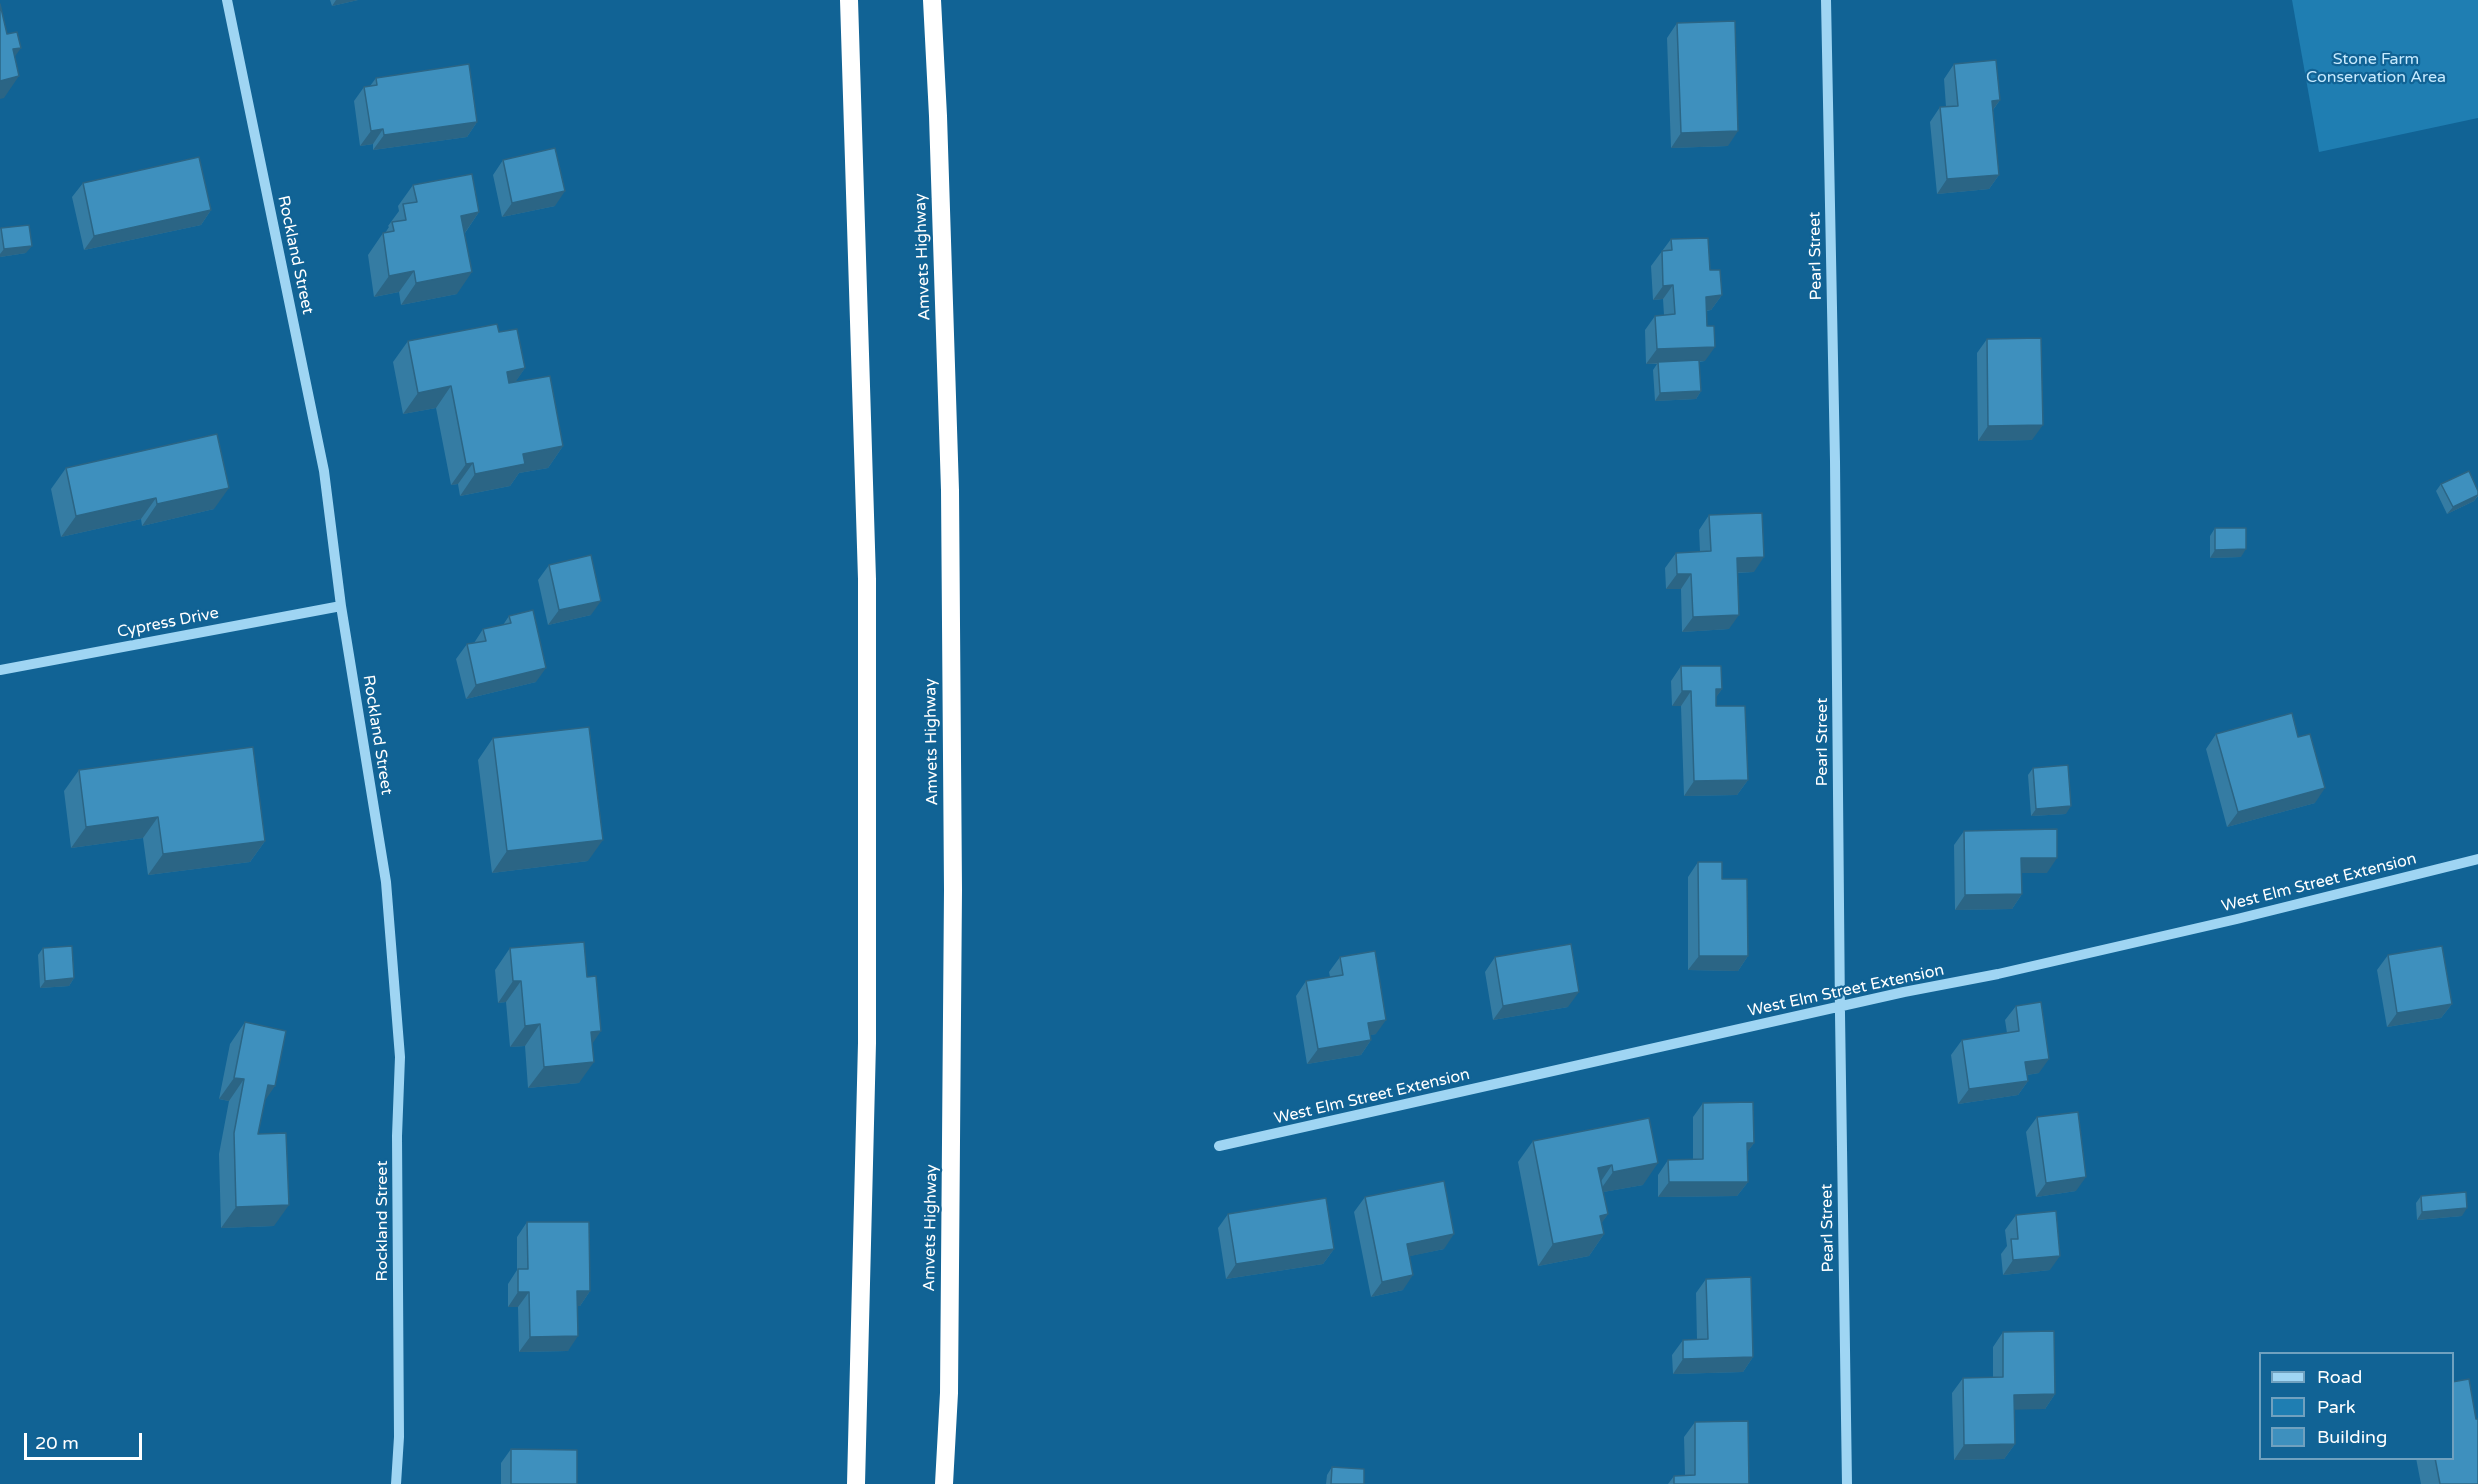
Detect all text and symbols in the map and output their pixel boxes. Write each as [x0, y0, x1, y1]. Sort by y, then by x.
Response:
park label: Stone Farm Conservation Area [2306, 50, 2446, 88]
street label: Amvets Highway [911, 193, 935, 321]
street label: Rockland Street [273, 194, 317, 316]
street label: Pearl Street [1806, 212, 1826, 300]
street label: Cypress Drive [116, 604, 220, 642]
street label: Rockland Street [358, 674, 396, 796]
street label: Amvets Highway [921, 678, 943, 806]
street label: Pearl Street [1813, 698, 1833, 786]
street label: West Elm Street Extension [2220, 849, 2418, 917]
street label: West Elm Street Extension [1746, 961, 1946, 1021]
street label: West Elm Street Extension [1272, 1065, 1472, 1129]
street label: Rockland Street [373, 1160, 393, 1282]
street label: Amvets Highway [920, 1164, 942, 1292]
street label: Pearl Street [1818, 1184, 1838, 1272]
legend [2259, 1352, 2454, 1460]
text: Road [2317, 1366, 2362, 1388]
text: Park [2317, 1396, 2355, 1418]
scale bar [27, 1421, 146, 1459]
text: Building [2317, 1426, 2387, 1448]
text: 20 m [35, 1432, 79, 1454]

